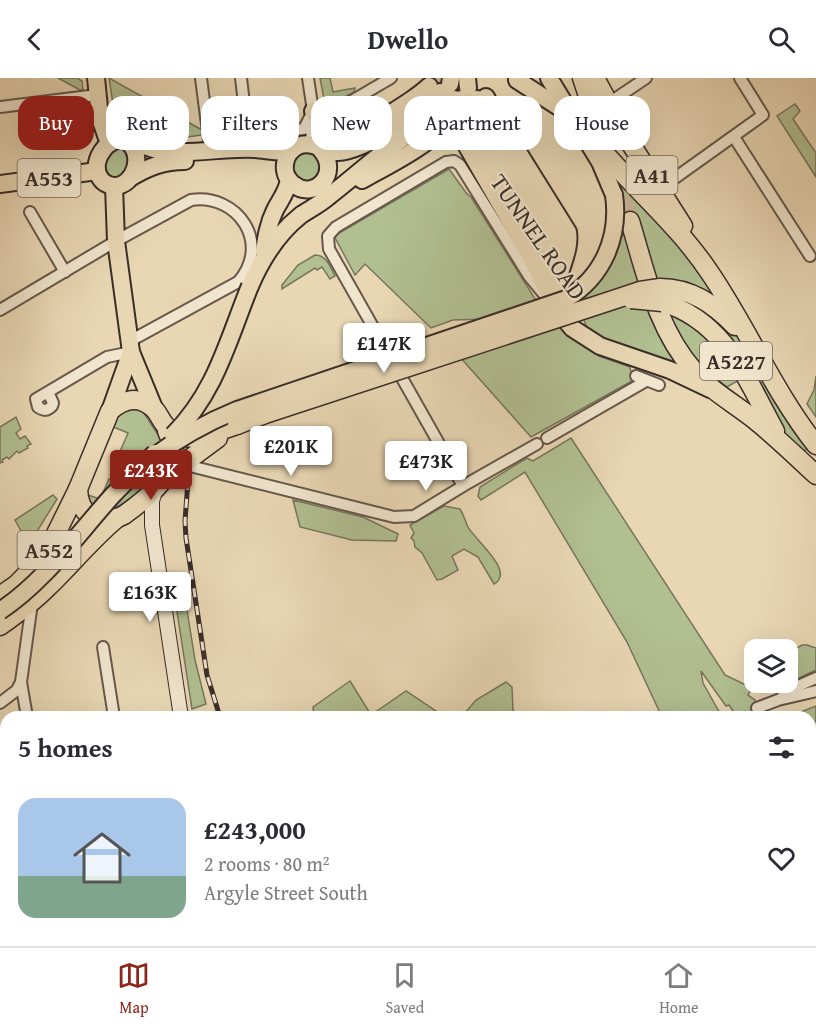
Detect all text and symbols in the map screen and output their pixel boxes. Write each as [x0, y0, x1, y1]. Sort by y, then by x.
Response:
text: Dwello [368, 19, 448, 59]
icon: back [18, 23, 51, 56]
icon: search [765, 23, 798, 56]
chip: Buy [18, 96, 94, 150]
chip: Rent [106, 96, 189, 150]
chip: Filters [201, 96, 299, 150]
chip: New [311, 96, 392, 150]
chip: Apartment [404, 96, 542, 150]
chip: House [554, 96, 650, 150]
road number: A41 [626, 156, 678, 194]
road number: A553 [17, 159, 80, 197]
street label: TUNNEL ROAD [482, 167, 595, 307]
pin: £147K [342, 323, 426, 374]
text: £147K [357, 328, 411, 357]
road number: A5227 [700, 342, 772, 380]
pin: £201K [249, 426, 333, 477]
text: £201K [264, 431, 318, 460]
pin: £473K [384, 441, 468, 492]
text: £473K [399, 446, 453, 475]
pin: £243K [109, 450, 193, 501]
text: £243K [124, 455, 178, 484]
road number: A552 [17, 531, 80, 569]
pin: £163K [108, 572, 192, 623]
text: £163K [123, 577, 177, 606]
map controls [744, 639, 798, 693]
button: layers [744, 639, 798, 693]
text: 5 homes [18, 728, 113, 767]
icon: filters [765, 731, 798, 764]
text: £243,000 [204, 810, 306, 849]
icon: home [66, 822, 138, 894]
icon: heart [765, 842, 798, 875]
text: 2 rooms · 80 m² [204, 849, 330, 878]
text: Argyle Street South [204, 878, 368, 907]
tab: Map [117, 959, 150, 1019]
tab: Saved [385, 959, 424, 1019]
tab: Home [659, 959, 699, 1019]

